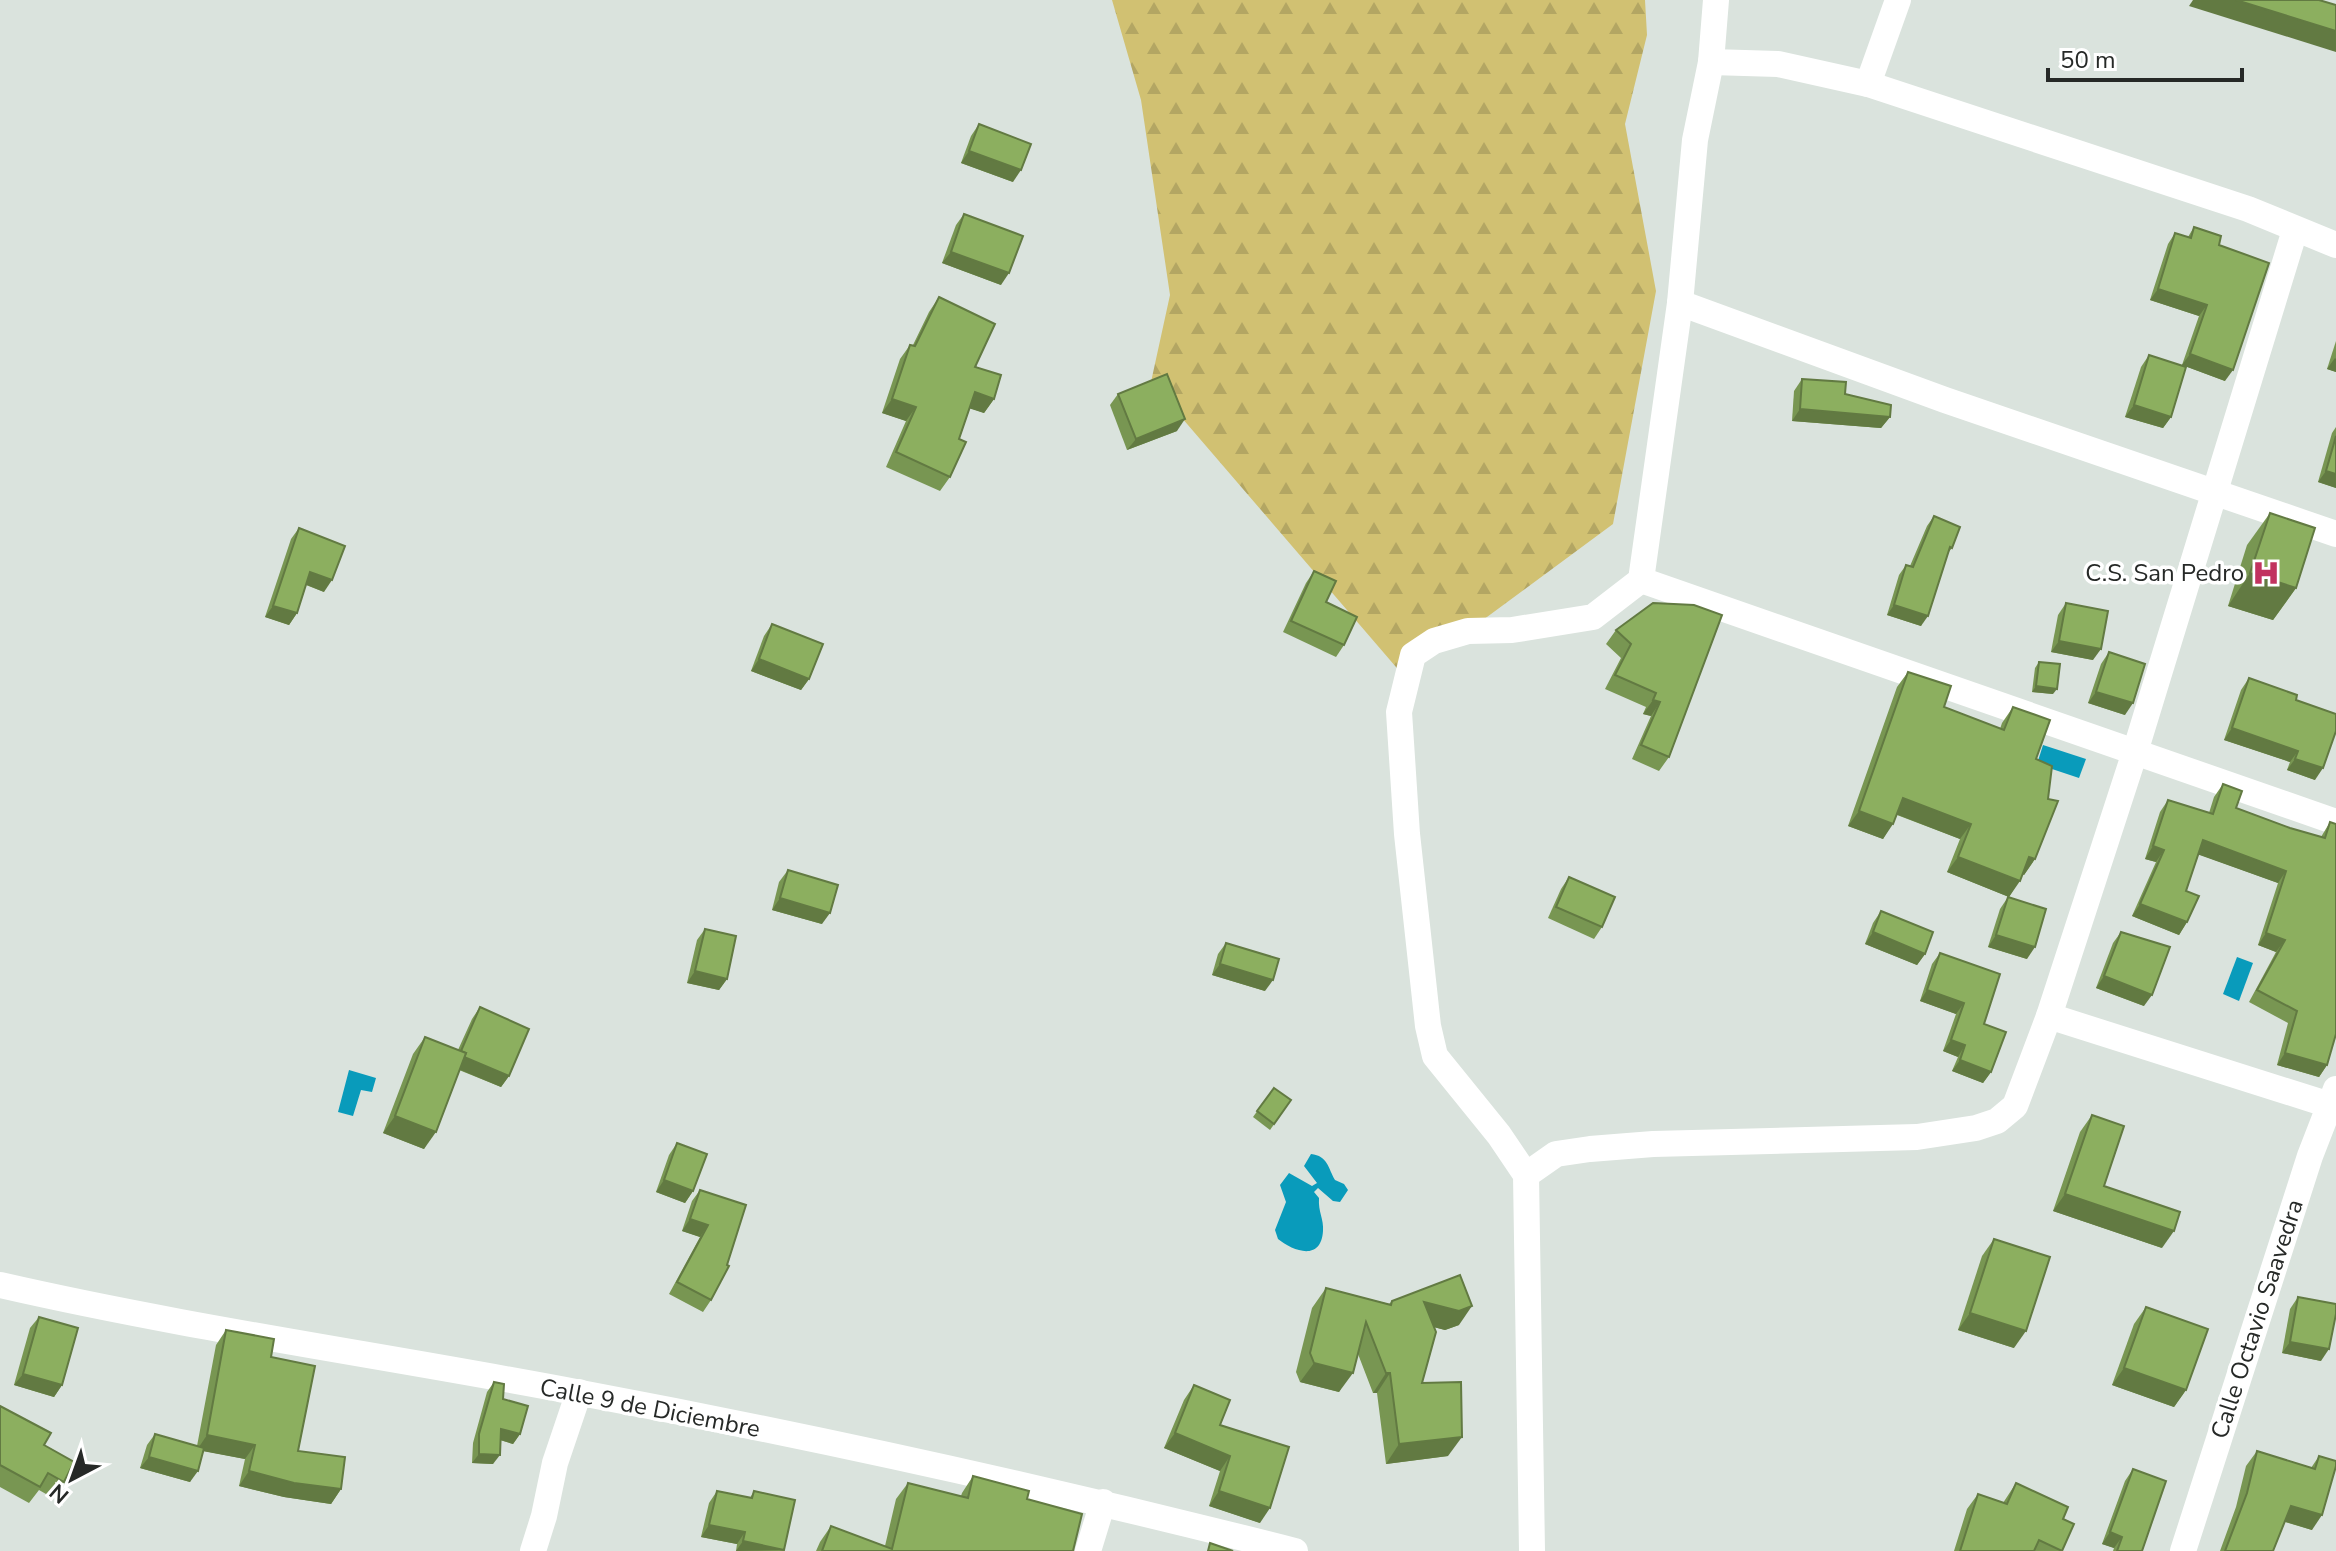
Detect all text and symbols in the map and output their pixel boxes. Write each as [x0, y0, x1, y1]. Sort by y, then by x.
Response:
scale bar [2048, 32, 2242, 82]
text: 50 m [2060, 44, 2116, 76]
place label: C.S. San Pedro [2085, 557, 2244, 589]
hospital icon: C.S. San Pedro [2251, 558, 2281, 588]
street label: Calle Octavio Saavedra [2203, 1195, 2311, 1443]
street label: Calle 9 de Diciembre [537, 1371, 763, 1445]
north arrow [32, 1439, 112, 1519]
text: N [43, 1477, 76, 1510]

